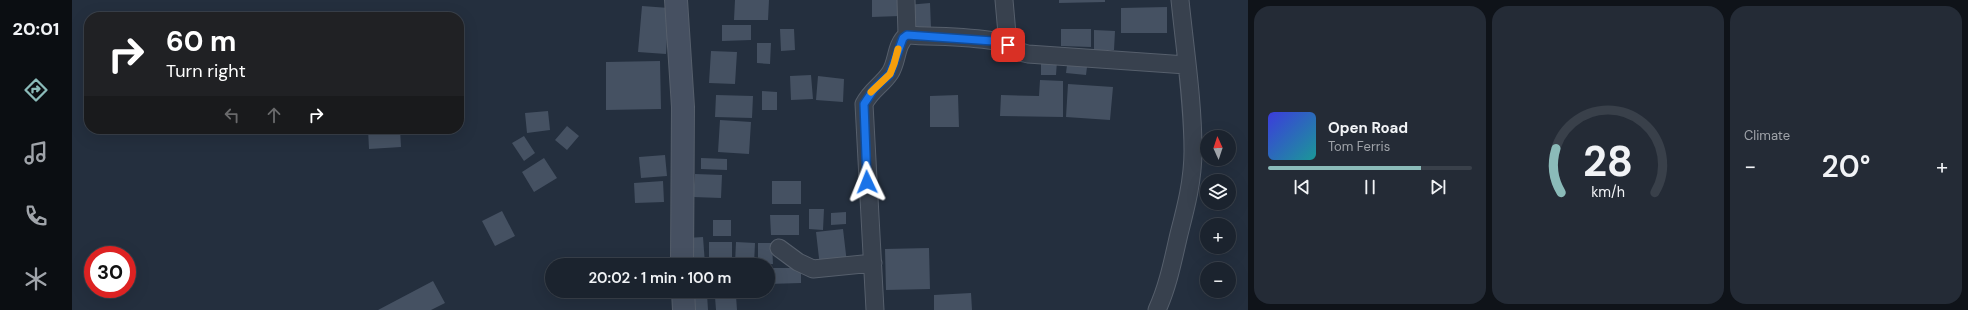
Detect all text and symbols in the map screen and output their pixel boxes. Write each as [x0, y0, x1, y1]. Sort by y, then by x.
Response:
text: 20:01 [13, 17, 59, 41]
text: 60 m [166, 23, 236, 60]
icon: right [100, 28, 152, 80]
pin [991, 28, 1025, 62]
icon: arrive [997, 34, 1019, 56]
text: Turn right [166, 59, 246, 83]
icon: directions [22, 76, 50, 104]
icon: left [221, 104, 243, 126]
icon: ahead [263, 104, 285, 126]
icon: right [305, 104, 327, 126]
text: Open Road [1328, 118, 1408, 138]
text: Climate [1744, 127, 1790, 144]
north arrow [1200, 130, 1236, 166]
map controls [1200, 130, 1236, 298]
text: 28 [1583, 135, 1633, 189]
text: Tom Ferris [1328, 138, 1390, 155]
icon: music [22, 139, 50, 167]
text: 20° [1822, 147, 1870, 186]
text: − [1744, 152, 1756, 181]
text: + [1936, 152, 1948, 181]
position arrow [846, 161, 888, 203]
button: layers [1200, 174, 1236, 210]
icon: previous [1291, 176, 1313, 198]
icon: pause [1359, 176, 1381, 198]
icon: next [1427, 176, 1449, 198]
text: km/h [1591, 183, 1625, 201]
icon: phone [22, 202, 50, 230]
button: + [1200, 218, 1236, 254]
speed limit sign: 30 [84, 246, 136, 298]
button: − [1200, 262, 1236, 298]
icon: climate [22, 265, 50, 293]
text: 20:02 · 1 min · 100 m [589, 268, 731, 288]

